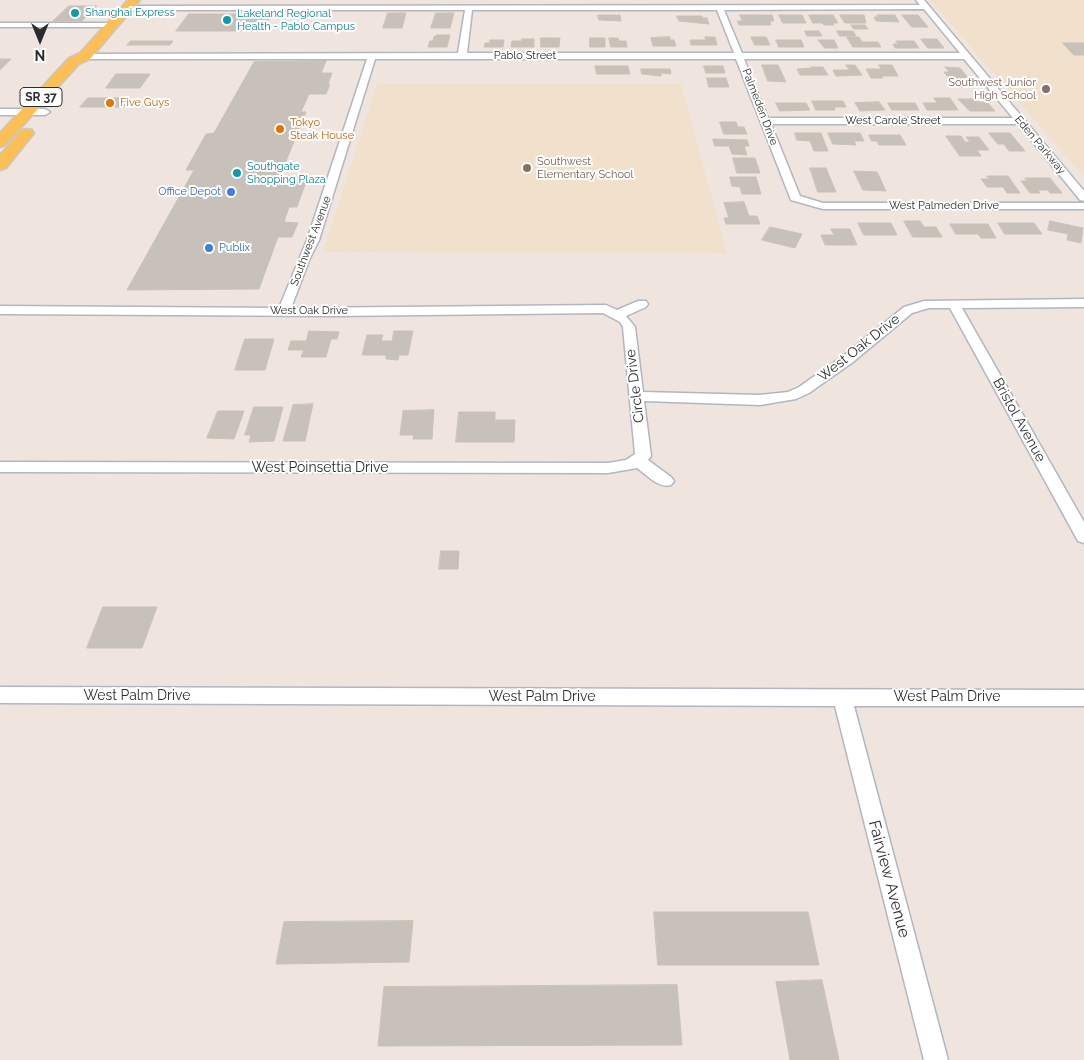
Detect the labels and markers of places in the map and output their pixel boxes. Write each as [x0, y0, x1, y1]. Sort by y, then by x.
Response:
place label: Shanghai Express [85, 6, 175, 20]
marker: Shanghai Express [69, 7, 81, 19]
place label: Lakeland Regional Health - Pablo Campus [237, 7, 355, 33]
marker: Lakeland Regional Health - Pablo Campus [221, 14, 233, 26]
place label: Southwest Junior High School [948, 76, 1036, 102]
marker: Southwest Junior High School [1040, 83, 1052, 95]
place label: Five Guys [120, 96, 169, 110]
marker: Five Guys [104, 97, 116, 109]
place label: Tokyo Steak House [290, 116, 354, 142]
marker: Tokyo Steak House [274, 123, 286, 135]
place label: Southwest Elementary School [537, 155, 634, 181]
place label: Southgate Shopping Plaza [247, 160, 326, 186]
marker: Southwest Elementary School [521, 162, 533, 174]
marker: Southgate Shopping Plaza [231, 167, 243, 179]
place label: Office Depot [158, 185, 221, 199]
marker: Office Depot [225, 186, 237, 198]
place label: Publix [219, 241, 250, 255]
marker: Publix [203, 242, 215, 254]

